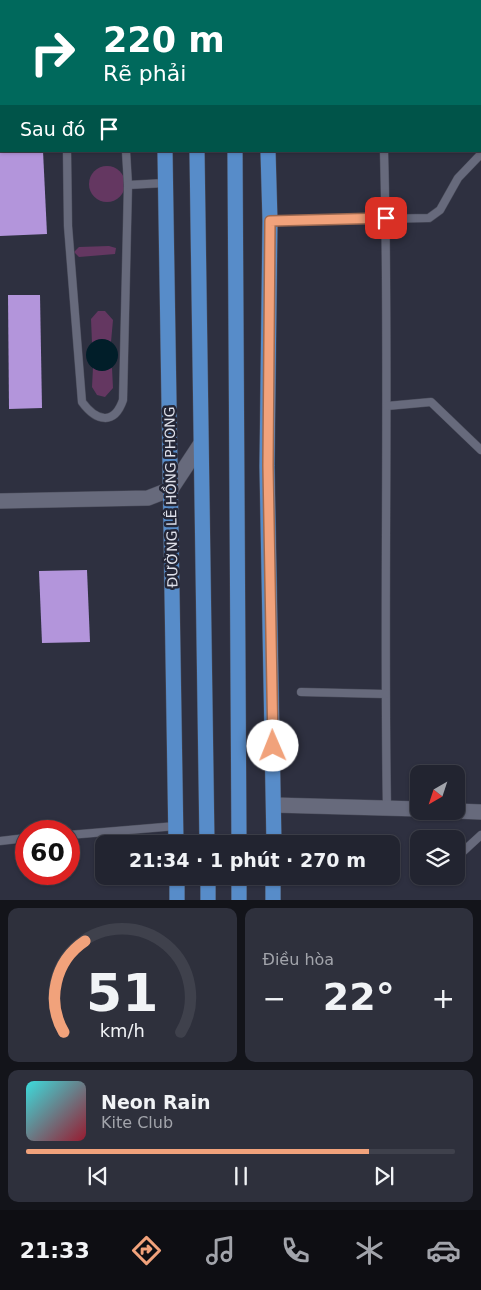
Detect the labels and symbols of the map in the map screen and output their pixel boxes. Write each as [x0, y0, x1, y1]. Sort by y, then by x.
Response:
pin [365, 197, 407, 239]
street label: ĐƯỜNG LÊ HỒNG PHONG [159, 406, 181, 588]
position arrow [246, 719, 298, 771]
north arrow [410, 765, 465, 820]
speed limit sign: 60 [15, 820, 80, 885]

